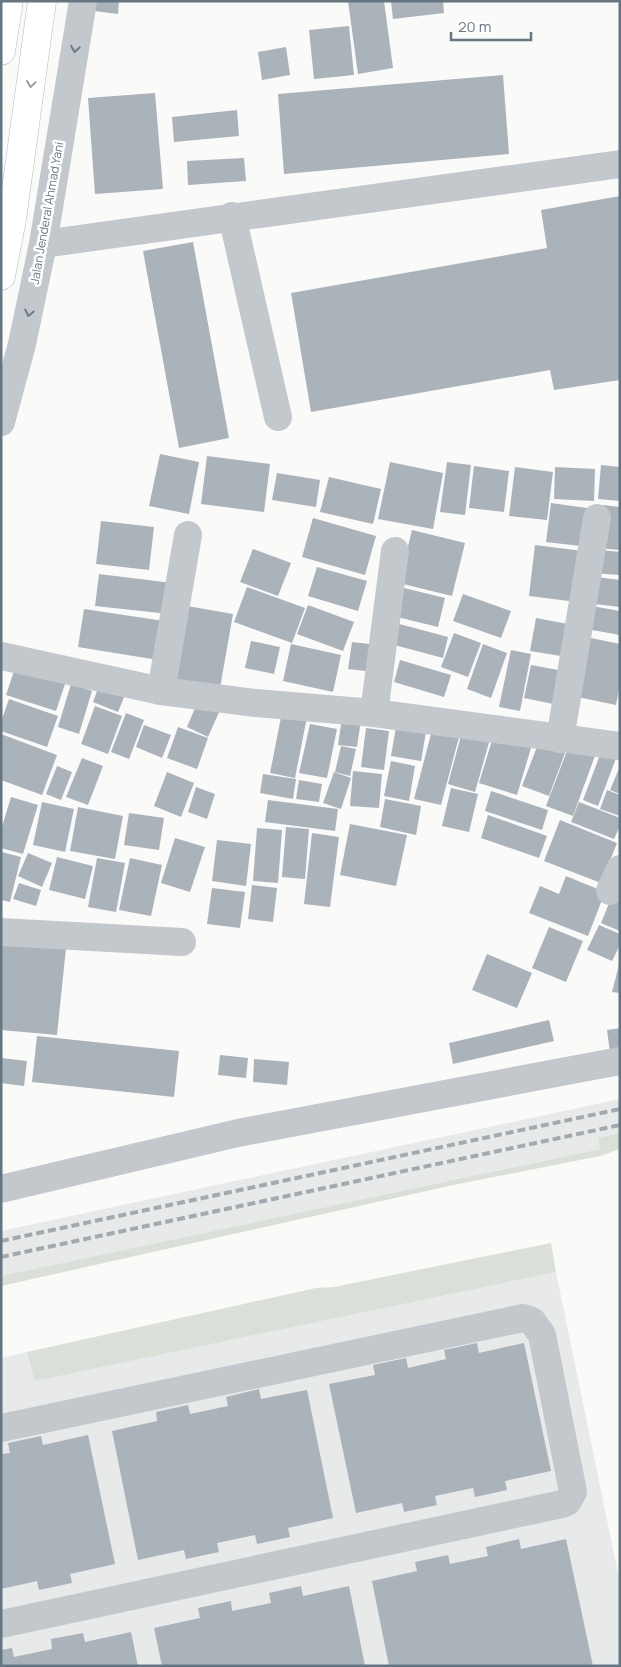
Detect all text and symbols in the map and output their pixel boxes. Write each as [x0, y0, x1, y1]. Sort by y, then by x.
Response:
scale bar [451, 10, 531, 42]
text: 20 m [458, 16, 491, 37]
one-way arrow [71, 45, 81, 54]
one-way arrow [26, 80, 36, 89]
street label: Jalan Jenderal Ahmad Yani [26, 140, 67, 285]
one-way arrow [24, 308, 34, 317]

